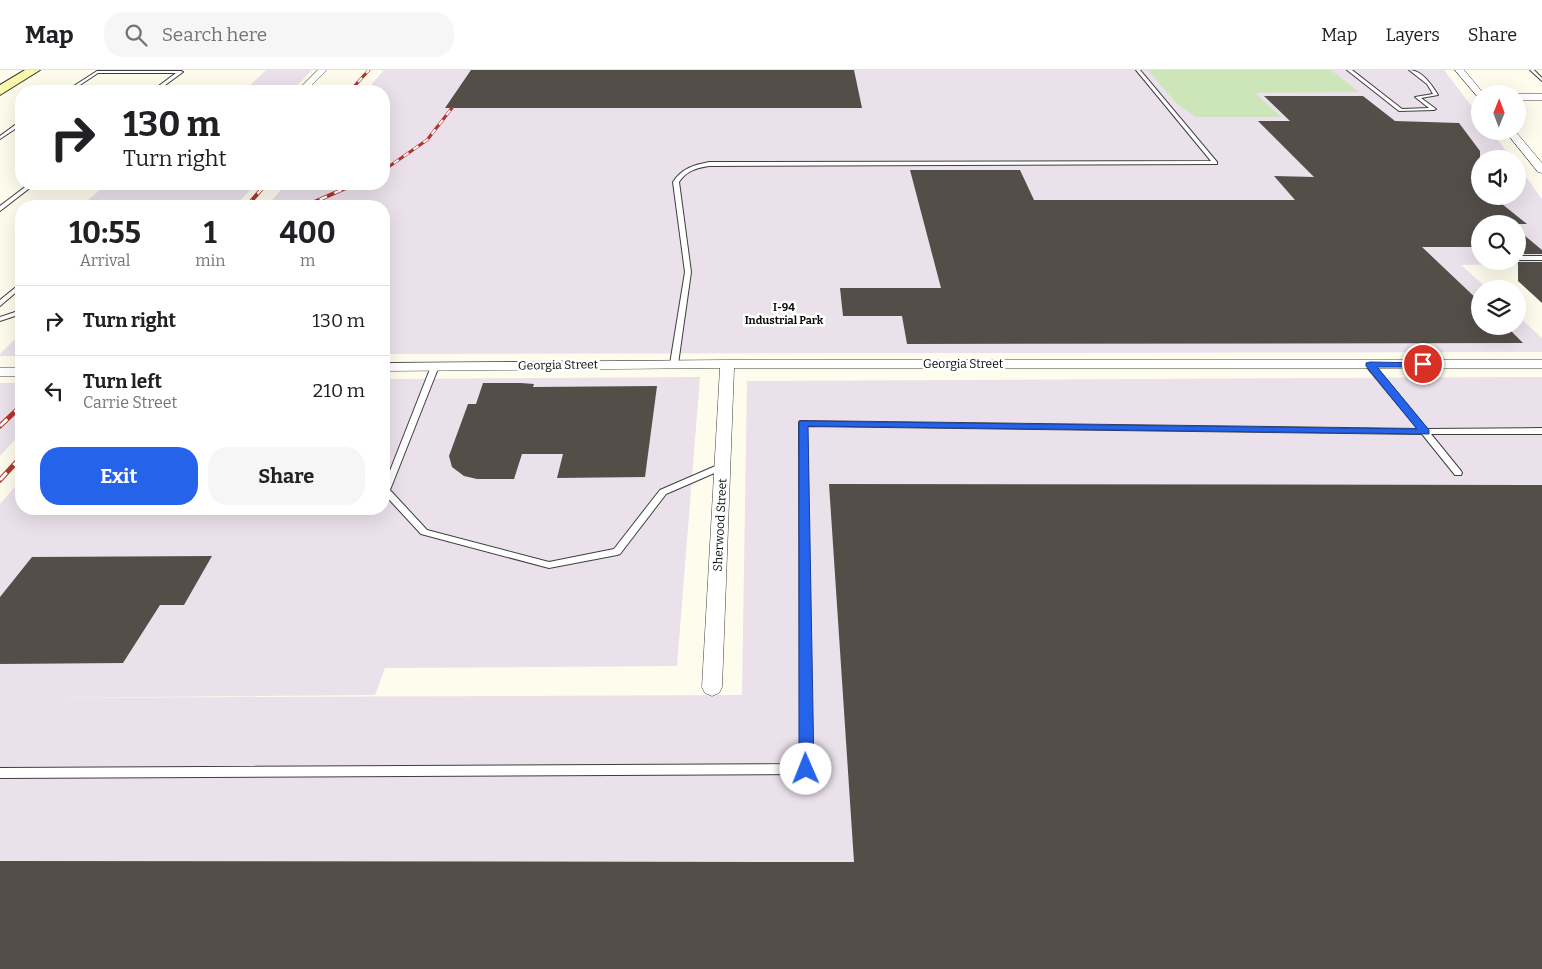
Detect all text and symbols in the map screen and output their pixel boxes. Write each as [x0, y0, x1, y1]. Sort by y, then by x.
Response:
search box [104, 12, 454, 57]
text: Map [25, 21, 74, 49]
icon: search [122, 21, 150, 49]
text: Search here [162, 23, 267, 46]
text: Map [1321, 24, 1357, 46]
text: Layers [1385, 24, 1440, 46]
text: Share [1468, 24, 1517, 46]
north arrow [1471, 85, 1526, 140]
map controls [1471, 85, 1526, 335]
text: 130 m [123, 103, 220, 145]
icon: right [40, 105, 105, 170]
text: Turn right [123, 145, 226, 172]
button: sound [1471, 150, 1526, 205]
text: 10:55 [69, 215, 141, 251]
text: 1 [204, 215, 217, 251]
text: 400 [279, 215, 336, 251]
button: search [1471, 215, 1526, 270]
text: Arrival [80, 251, 130, 270]
text: min [195, 251, 225, 270]
text: m [300, 251, 315, 270]
button: layers [1471, 280, 1526, 335]
district label: I-94 Industrial Park [745, 301, 824, 327]
icon: right [40, 307, 68, 335]
text: Turn right [83, 309, 176, 332]
text: 130 m [312, 309, 365, 332]
pin [1402, 343, 1444, 385]
icon: arrive [1409, 350, 1437, 378]
street label: Georgia Street [518, 357, 599, 373]
street label: Georgia Street [923, 357, 1004, 371]
text: Turn left [83, 370, 162, 393]
icon: left [40, 377, 68, 405]
text: 210 m [313, 379, 365, 402]
text: Carrie Street [83, 393, 177, 412]
button: Exit [40, 447, 198, 505]
button: Share [208, 447, 365, 505]
street label: Sherwood Street [711, 477, 729, 572]
position arrow [779, 742, 831, 794]

